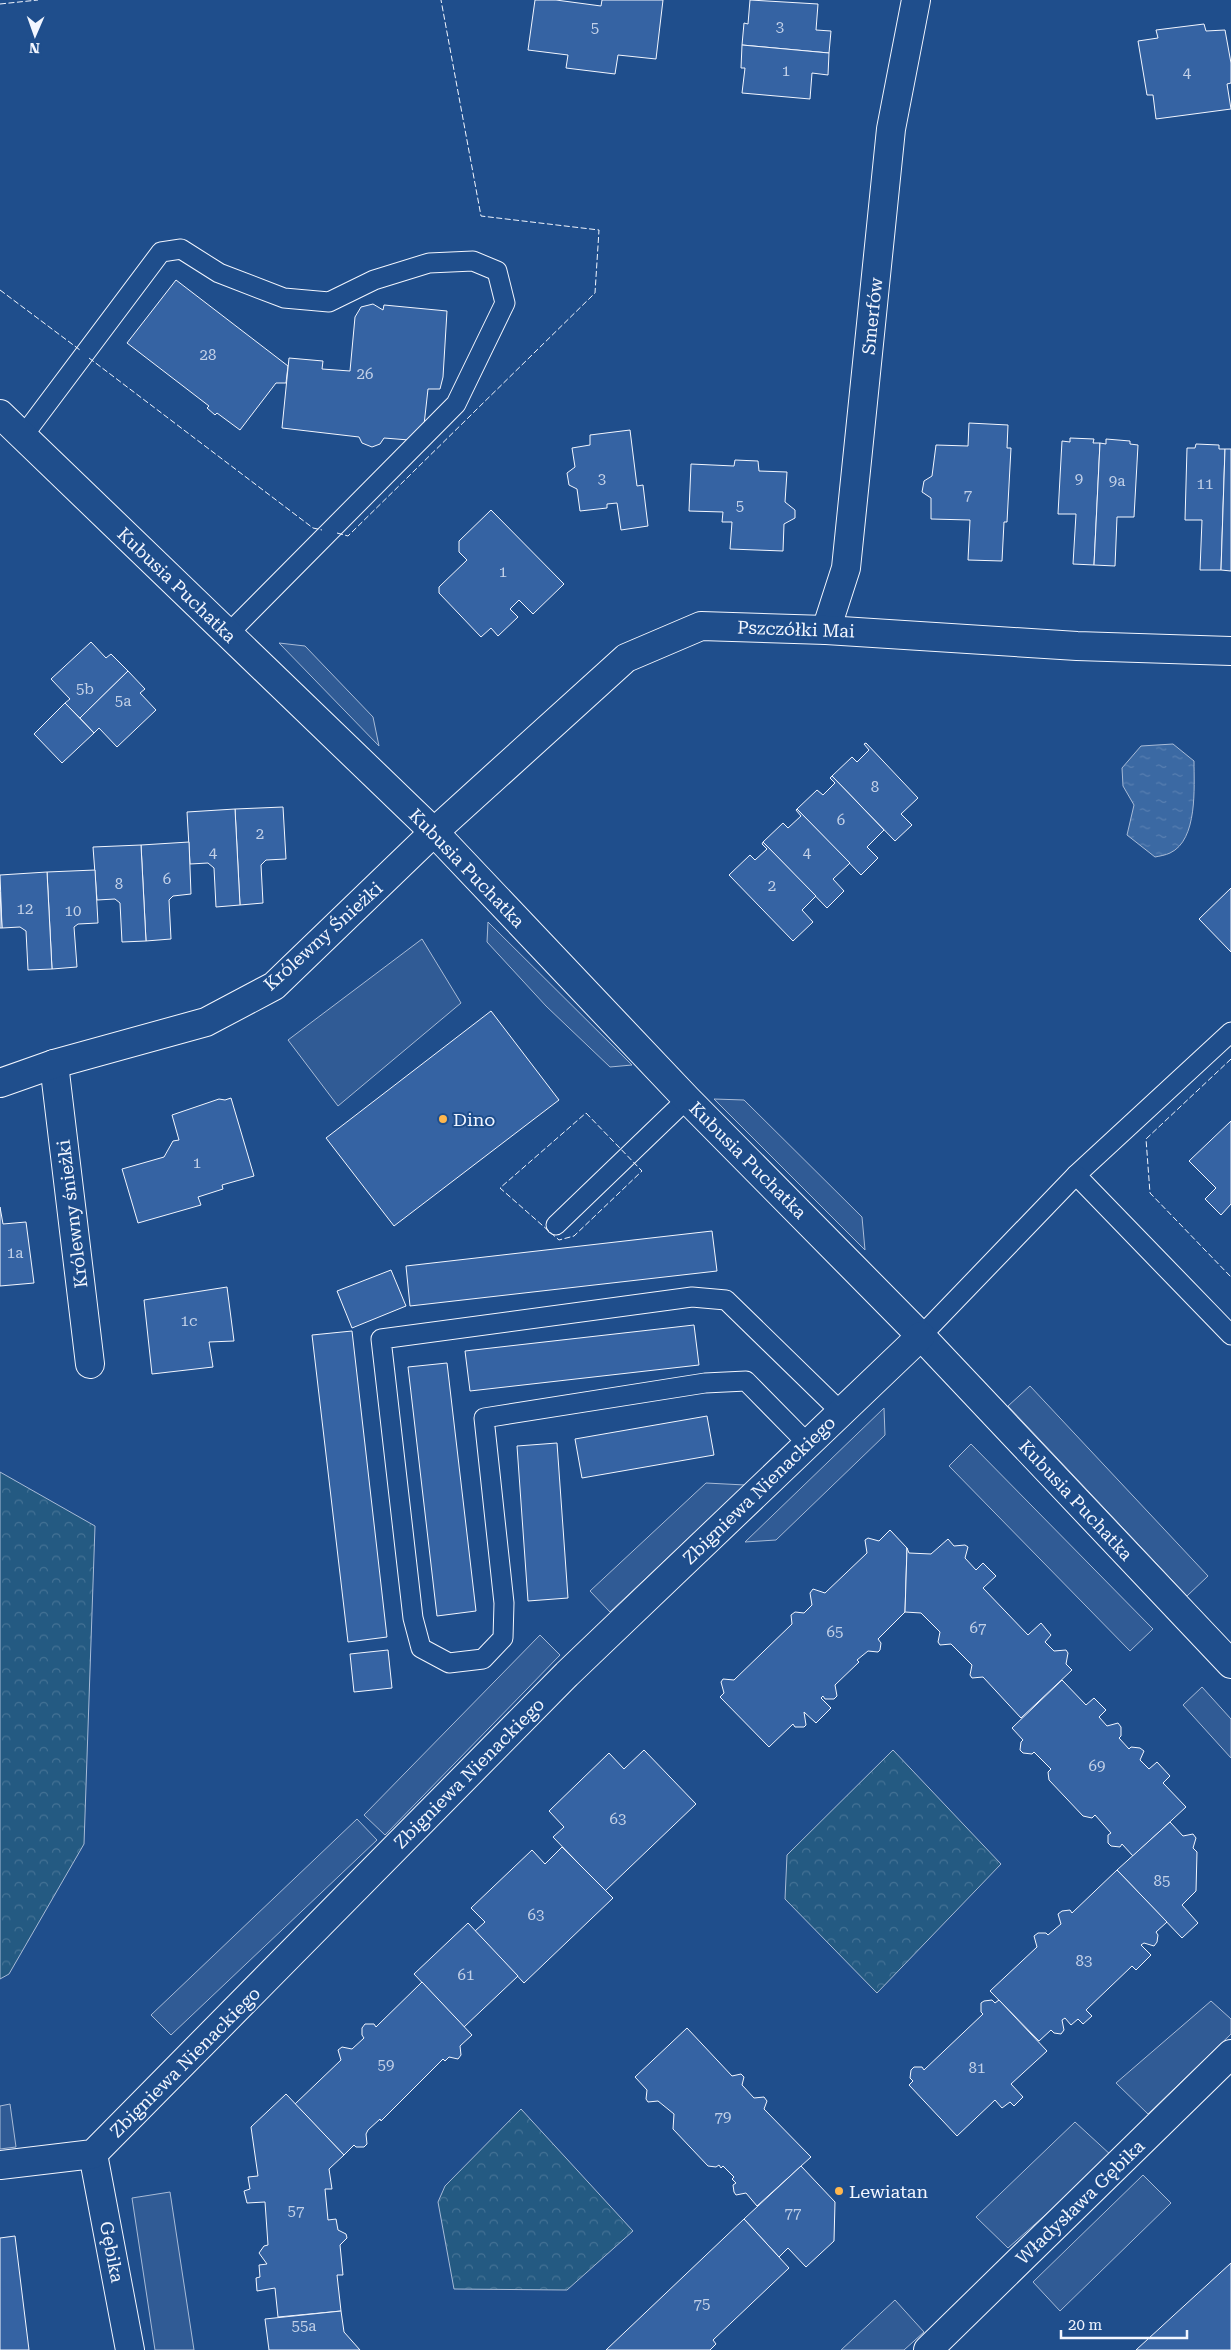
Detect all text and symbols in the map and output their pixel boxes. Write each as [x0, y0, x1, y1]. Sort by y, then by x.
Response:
north arrow [10, 10, 60, 60]
house number: 3 [776, 18, 784, 36]
house number: 5 [591, 19, 599, 37]
text: N [29, 40, 40, 56]
house number: 1 [782, 62, 790, 80]
house number: 4 [1183, 64, 1192, 82]
street label: Smerfów [858, 276, 887, 356]
house number: 28 [200, 346, 216, 364]
house number: 26 [357, 365, 373, 383]
house number: 3 [598, 470, 606, 488]
house number: 9 [1075, 470, 1083, 488]
house number: 9a [1109, 472, 1125, 490]
house number: 11 [1197, 475, 1213, 493]
house number: 7 [964, 486, 972, 504]
house number: 5 [736, 497, 744, 515]
street label: Kubusia Puchatka [113, 523, 241, 647]
house number: 1 [499, 563, 507, 581]
street label: Pszczółki Mai [737, 616, 855, 642]
house number: 5b [76, 680, 94, 698]
house number: 5a [115, 692, 131, 710]
house number: 8 [871, 778, 879, 796]
street label: Kubusia Puchatka [405, 804, 529, 932]
house number: 6 [837, 811, 845, 829]
house number: 2 [256, 825, 264, 843]
house number: 4 [209, 844, 218, 862]
house number: 4 [803, 844, 812, 862]
house number: 6 [163, 870, 171, 888]
house number: 8 [115, 875, 123, 893]
street label: Królewny Śnieżki [259, 877, 387, 995]
house number: 2 [768, 877, 776, 895]
house number: 12 [17, 900, 33, 918]
house number: 10 [65, 902, 81, 920]
street label: Kubusia Puchatka [685, 1097, 811, 1223]
place label: Dino [453, 1109, 495, 1130]
marker: Dino [437, 1113, 449, 1125]
street label: Królewny śnieżki [52, 1138, 92, 1289]
house number: 1 [193, 1154, 201, 1172]
house number: 1a [7, 1244, 23, 1262]
house number: 1c [181, 1312, 197, 1330]
street label: Zbigniewa Nienackiego [678, 1412, 840, 1568]
street label: Kubusia Puchatka [1015, 1435, 1137, 1565]
house number: 67 [970, 1619, 986, 1637]
house number: 65 [827, 1623, 843, 1641]
street label: Zbigniewa Nienackiego [390, 1694, 548, 1852]
house number: 69 [1089, 1757, 1105, 1775]
house number: 63 [610, 1810, 626, 1828]
house number: 85 [1154, 1872, 1170, 1890]
house number: 63 [528, 1906, 544, 1924]
house number: 83 [1076, 1952, 1092, 1970]
house number: 61 [458, 1966, 474, 1984]
street label: Zbigniewa Nienackiego [106, 1983, 264, 2141]
house number: 59 [378, 2056, 394, 2074]
house number: 81 [969, 2059, 985, 2077]
house number: 79 [715, 2108, 731, 2126]
street label: Władysława Gębika [1011, 2135, 1149, 2269]
place label: Lewiatan [849, 2181, 929, 2202]
marker: Lewiatan [833, 2185, 845, 2197]
house number: 57 [288, 2202, 304, 2220]
house number: 77 [785, 2204, 801, 2222]
street label: Gębika [96, 2220, 128, 2285]
house number: 75 [694, 2295, 710, 2313]
scale bar [1061, 2308, 1187, 2340]
text: 20 m [1068, 2316, 1103, 2334]
house number: 55a [292, 2317, 316, 2335]

